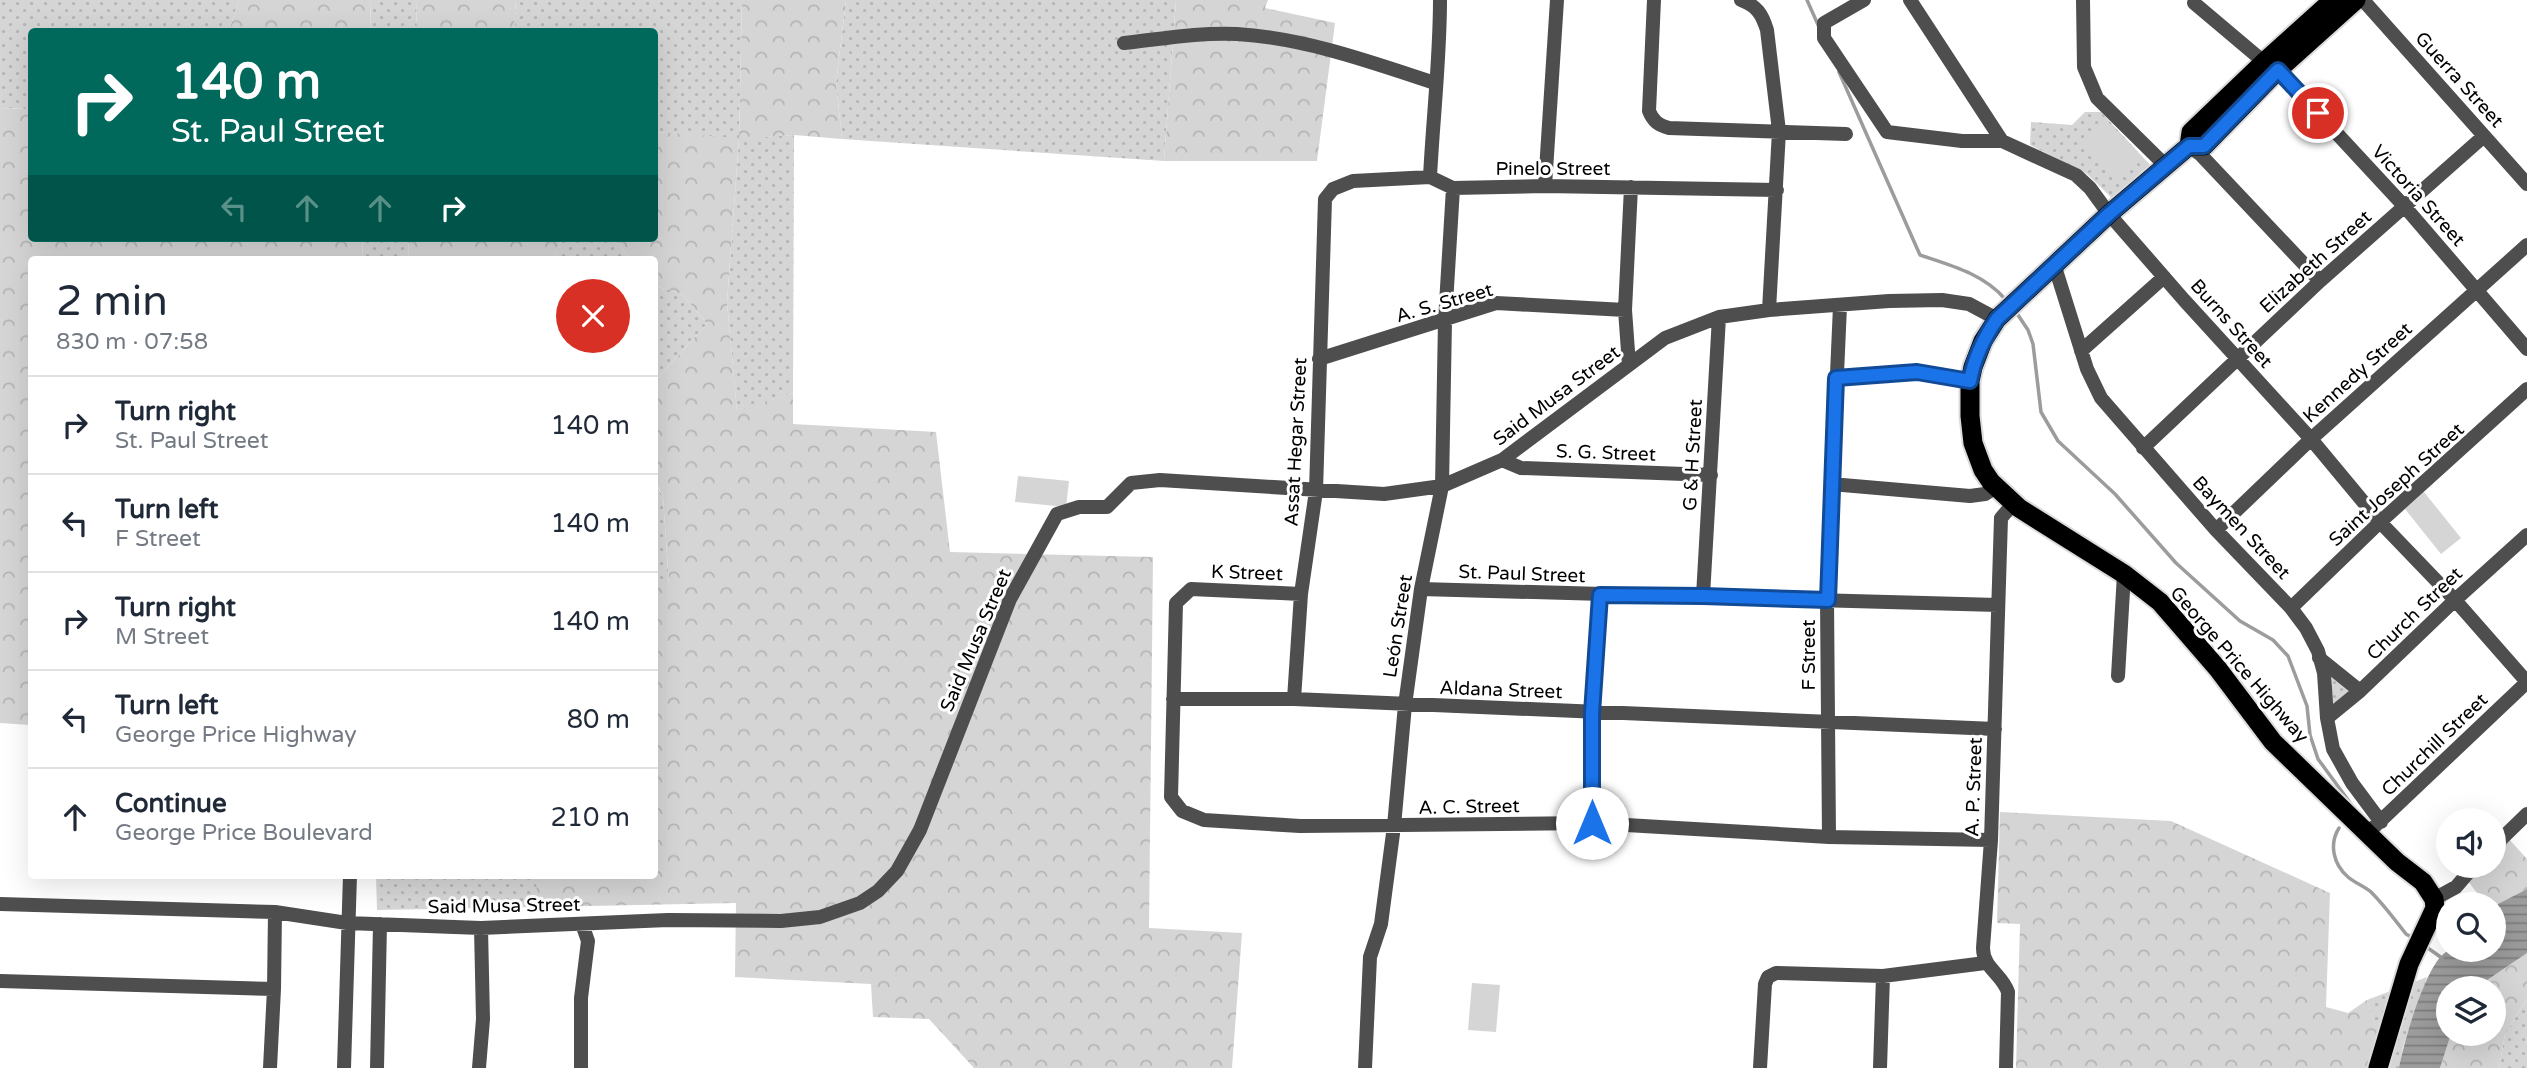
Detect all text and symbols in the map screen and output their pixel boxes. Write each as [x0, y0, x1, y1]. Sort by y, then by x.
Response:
street label: Guerra Street [2411, 27, 2508, 132]
text: 140 m [171, 53, 321, 112]
icon: right [56, 56, 147, 147]
pin [2288, 83, 2348, 143]
icon: arrive [2299, 94, 2337, 132]
text: St. Paul Street [171, 113, 385, 151]
street label: Victoria Street [2367, 141, 2469, 251]
street label: Pinelo Street [1495, 158, 1611, 180]
icon: left [215, 189, 253, 227]
icon: ahead [288, 189, 326, 227]
icon: ahead [361, 189, 399, 227]
icon: right [434, 189, 472, 227]
street label: Elizabeth Street [2255, 206, 2376, 318]
street label: Burns Street [2186, 275, 2277, 373]
text: 2 min [56, 276, 168, 327]
button: close [556, 279, 630, 353]
street label: A. S. Street [1393, 279, 1495, 327]
street label: Kennedy Street [2299, 318, 2417, 427]
text: 830 m · 07:58 [56, 328, 208, 356]
street label: Said Musa Street [1489, 341, 1624, 451]
street label: Assat Hegar Street [1281, 357, 1311, 527]
text: Turn right [115, 396, 236, 427]
street label: G & H Street [1679, 399, 1707, 511]
icon: right [56, 406, 94, 444]
text: 140 m [550, 410, 630, 441]
street label: Saint Joseph Street [2325, 418, 2469, 551]
text: St. Paul Street [115, 427, 269, 455]
street label: S. G. Street [1556, 440, 1656, 466]
street label: Baymen Street [2188, 472, 2295, 584]
text: Turn left [115, 494, 218, 525]
icon: left [56, 504, 94, 542]
text: 140 m [550, 508, 630, 539]
text: F Street [115, 525, 201, 553]
street label: K Street [1211, 561, 1283, 585]
street label: St. Paul Street [1458, 561, 1586, 587]
street label: Church Street [2362, 563, 2467, 665]
street label: Said Musa Street [936, 566, 1016, 715]
street label: León Street [1379, 573, 1417, 679]
street label: George Price Highway [2165, 582, 2313, 747]
text: Turn right [115, 592, 236, 623]
icon: right [56, 602, 94, 640]
text: 140 m [550, 606, 630, 637]
street label: F Street [1798, 620, 1820, 690]
text: M Street [115, 623, 209, 651]
street label: Aldana Street [1439, 677, 1563, 703]
street label: Churchill Street [2377, 689, 2492, 801]
text: Turn left [115, 690, 218, 721]
icon: left [56, 700, 94, 738]
text: 80 m [567, 704, 630, 735]
text: George Price Highway [115, 721, 357, 749]
street label: A. P. Street [1961, 737, 1987, 837]
position arrow [1555, 786, 1629, 860]
text: Continue [115, 788, 227, 819]
street label: A. C. Street [1418, 795, 1520, 819]
icon: ahead [56, 798, 94, 836]
text: 210 m [550, 802, 630, 833]
map controls [2436, 808, 2506, 1046]
button: sound [2436, 808, 2506, 878]
text: George Price Boulevard [115, 819, 373, 847]
button: search [2436, 892, 2506, 962]
street label: Said Musa Street [427, 894, 581, 918]
button: layers [2436, 976, 2506, 1046]

